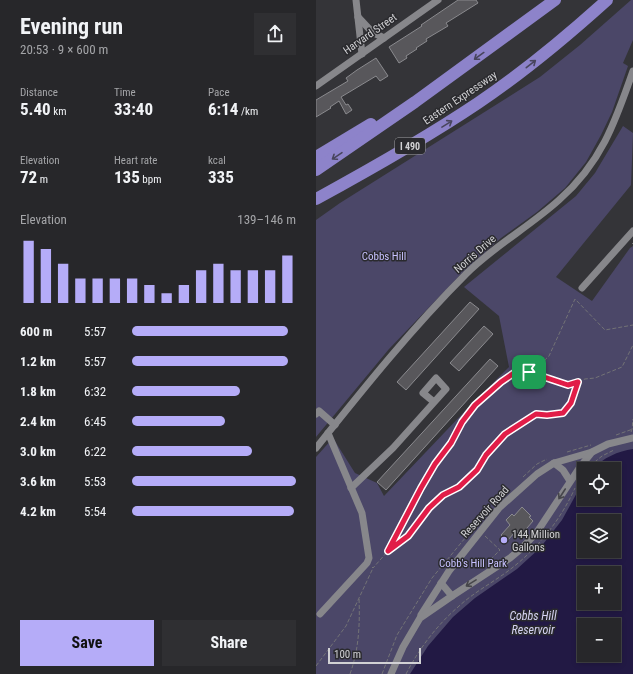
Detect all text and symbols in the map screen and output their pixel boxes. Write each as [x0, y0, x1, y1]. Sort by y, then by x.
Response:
street label: Harvard Street [341, 11, 399, 57]
button: share [254, 13, 296, 55]
text: Evening run [20, 14, 123, 39]
text: 20:53 · 9 × 600 m [20, 42, 108, 57]
one-way arrow [473, 52, 484, 60]
one-way arrow [526, 59, 537, 68]
street label: Eastern Expressway [421, 68, 500, 128]
text: Distance [20, 86, 58, 99]
text: Time [114, 86, 136, 99]
text: Pace [208, 86, 230, 99]
text: 5.40 [20, 99, 51, 119]
text: 33:40 [114, 99, 153, 119]
text: 6:14 [208, 99, 238, 119]
text: km [51, 105, 66, 118]
text: /km [238, 105, 258, 118]
one-way arrow [441, 119, 452, 128]
road number: I 490 [395, 138, 425, 154]
one-way arrow [332, 152, 343, 160]
text: Elevation [20, 154, 60, 167]
text: Heart rate [114, 154, 157, 167]
text: kcal [208, 154, 226, 167]
text: 72 [20, 167, 37, 187]
text: 135 [114, 167, 140, 187]
text: 335 [208, 167, 234, 187]
text: m [37, 173, 48, 186]
text: bpm [140, 173, 161, 186]
text: Elevation [20, 212, 67, 227]
text: 139–146 m [237, 212, 296, 227]
street label: Norris Drive [451, 232, 499, 276]
park label: Cobbs Hill [362, 250, 406, 263]
text: 600 m [20, 324, 52, 339]
text: 5:57 [84, 324, 106, 339]
text: 1.2 km [20, 354, 56, 369]
text: 5:57 [84, 354, 106, 369]
pin [512, 355, 546, 389]
icon: arrive [518, 361, 540, 383]
text: 1.8 km [20, 384, 56, 399]
text: 6:32 [84, 384, 106, 399]
text: 2.4 km [20, 414, 56, 429]
text: 6:45 [84, 414, 106, 429]
text: 3.0 km [20, 444, 56, 459]
text: 6:22 [84, 444, 106, 459]
map controls [577, 462, 621, 662]
button: locate [577, 462, 621, 506]
text: 3.6 km [20, 474, 56, 489]
text: 5:53 [84, 474, 106, 489]
street label: Reservoir Road [458, 483, 512, 541]
one-way arrow [558, 488, 566, 499]
text: 4.2 km [20, 504, 56, 519]
text: 5:54 [84, 504, 106, 519]
button: layers [577, 514, 621, 558]
place label: 144 Million Gallons [512, 528, 560, 554]
marker: 144 Million Gallons [499, 535, 509, 545]
park label: Cobb's Hill Park [439, 557, 507, 570]
button: + [577, 566, 621, 610]
one-way arrow [465, 580, 477, 588]
water label: Cobbs Hill Reservoir [509, 609, 557, 637]
button: − [577, 618, 621, 662]
button: Save [20, 620, 154, 666]
button: Share [162, 620, 296, 666]
scale bar [328, 646, 421, 665]
text: 100 m [334, 648, 361, 661]

